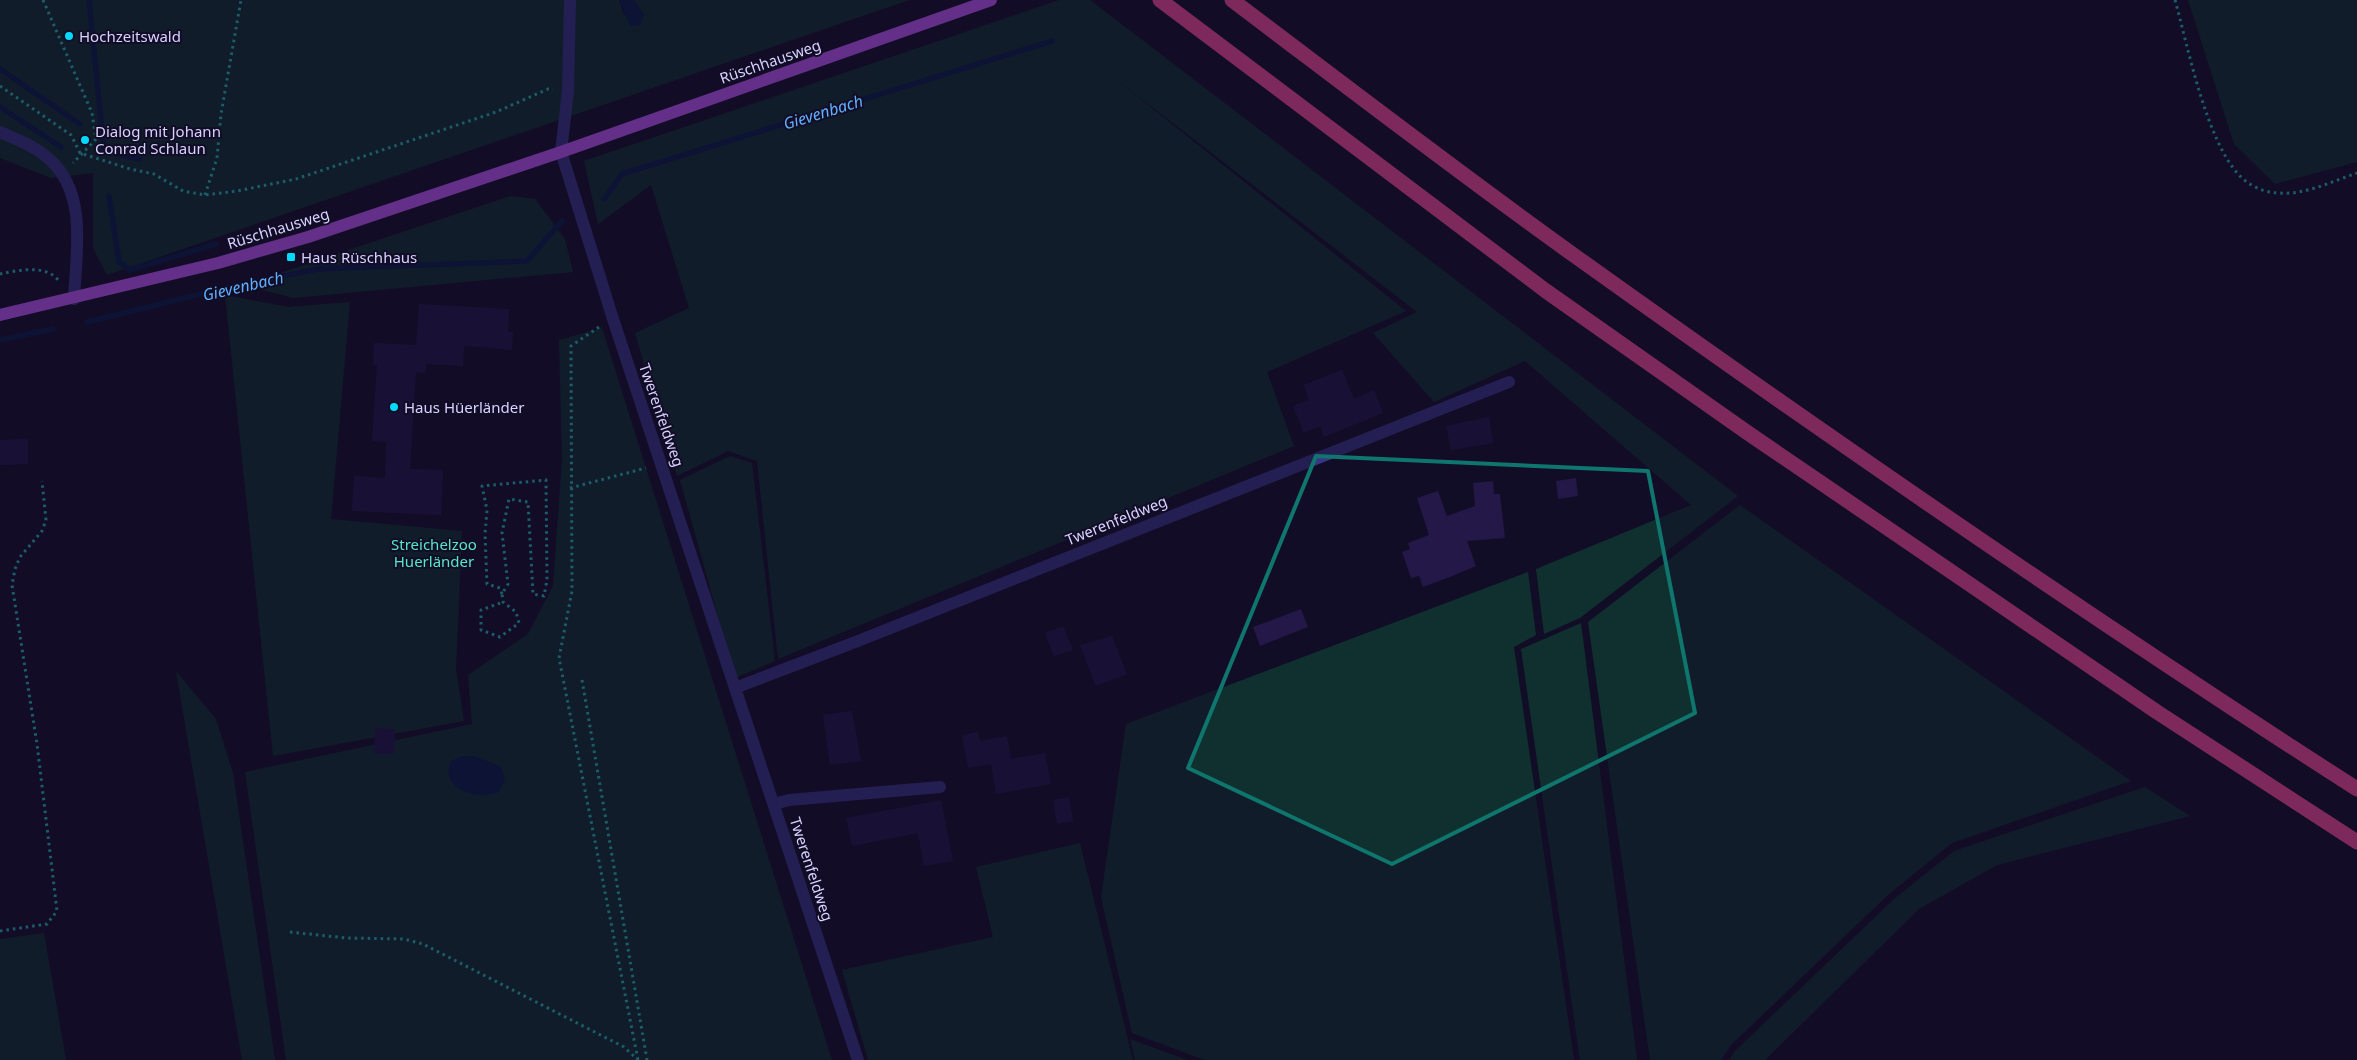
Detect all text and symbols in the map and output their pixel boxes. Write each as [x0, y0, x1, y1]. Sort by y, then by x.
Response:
place label: Hochzeitswald [79, 26, 181, 46]
marker: Hochzeitswald [63, 30, 75, 42]
street label: Rüschhausweg [717, 34, 823, 88]
water label: Gievenbach [780, 89, 866, 135]
place label: Dialog mit Johann Conrad Schlaun [95, 121, 221, 158]
marker: Dialog mit Johann Conrad Schlaun [79, 134, 91, 146]
street label: Rüschhausweg [224, 203, 332, 253]
place label: Haus Rüschhaus [301, 247, 417, 267]
marker: Haus Rüschhaus [285, 251, 297, 263]
water label: Gievenbach [200, 266, 286, 306]
street label: Twerenfeldweg [635, 361, 689, 469]
place label: Haus Hüerländer [404, 397, 524, 417]
marker: Haus Hüerländer [388, 401, 400, 413]
street label: Twerenfeldweg [1062, 490, 1170, 550]
park label: Streichelzoo Huerländer [391, 534, 477, 571]
street label: Twerenfeldweg [786, 815, 838, 923]

